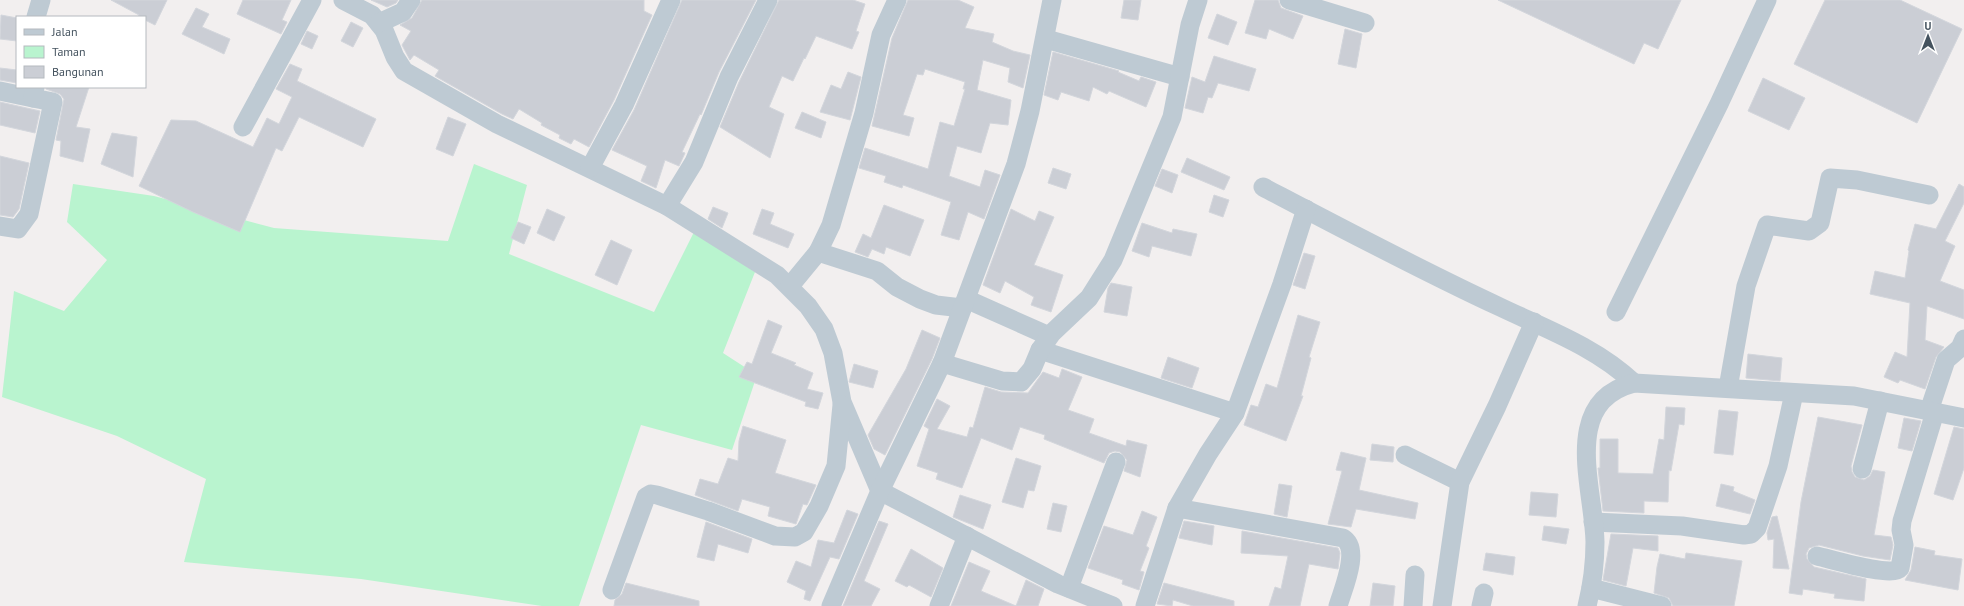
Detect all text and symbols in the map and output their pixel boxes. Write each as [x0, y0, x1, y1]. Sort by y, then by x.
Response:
legend [16, 16, 146, 88]
north arrow [1908, 16, 1948, 56]
text: U [1925, 19, 1932, 33]
text: Jalan [51, 24, 77, 39]
text: Taman [52, 44, 86, 59]
text: Bangunan [52, 64, 104, 79]

